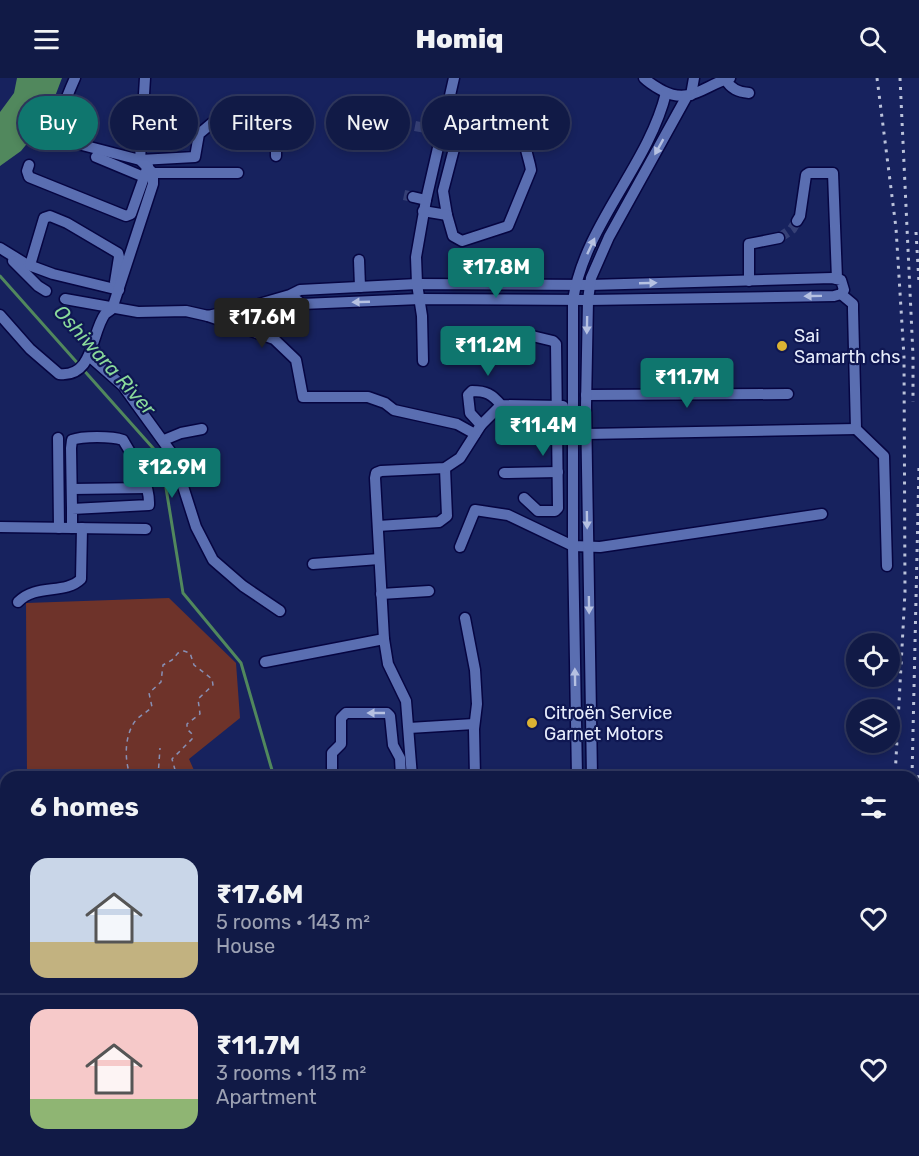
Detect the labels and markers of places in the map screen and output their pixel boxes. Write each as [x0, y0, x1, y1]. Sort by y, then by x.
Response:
pin: ₹17.8M [447, 248, 545, 299]
pin: ₹17.6M [213, 298, 311, 349]
place label: Sai Samarth chs [794, 325, 900, 368]
pin: ₹11.2M [439, 326, 537, 377]
marker: Sai Samarth chs [775, 339, 789, 353]
pin: ₹11.7M [638, 358, 736, 409]
pin: ₹11.4M [494, 406, 592, 457]
pin: ₹12.9M [123, 448, 221, 499]
place label: Citroën Service Garnet Motors [544, 702, 672, 745]
marker: Citroën Service Garnet Motors [525, 716, 539, 730]

